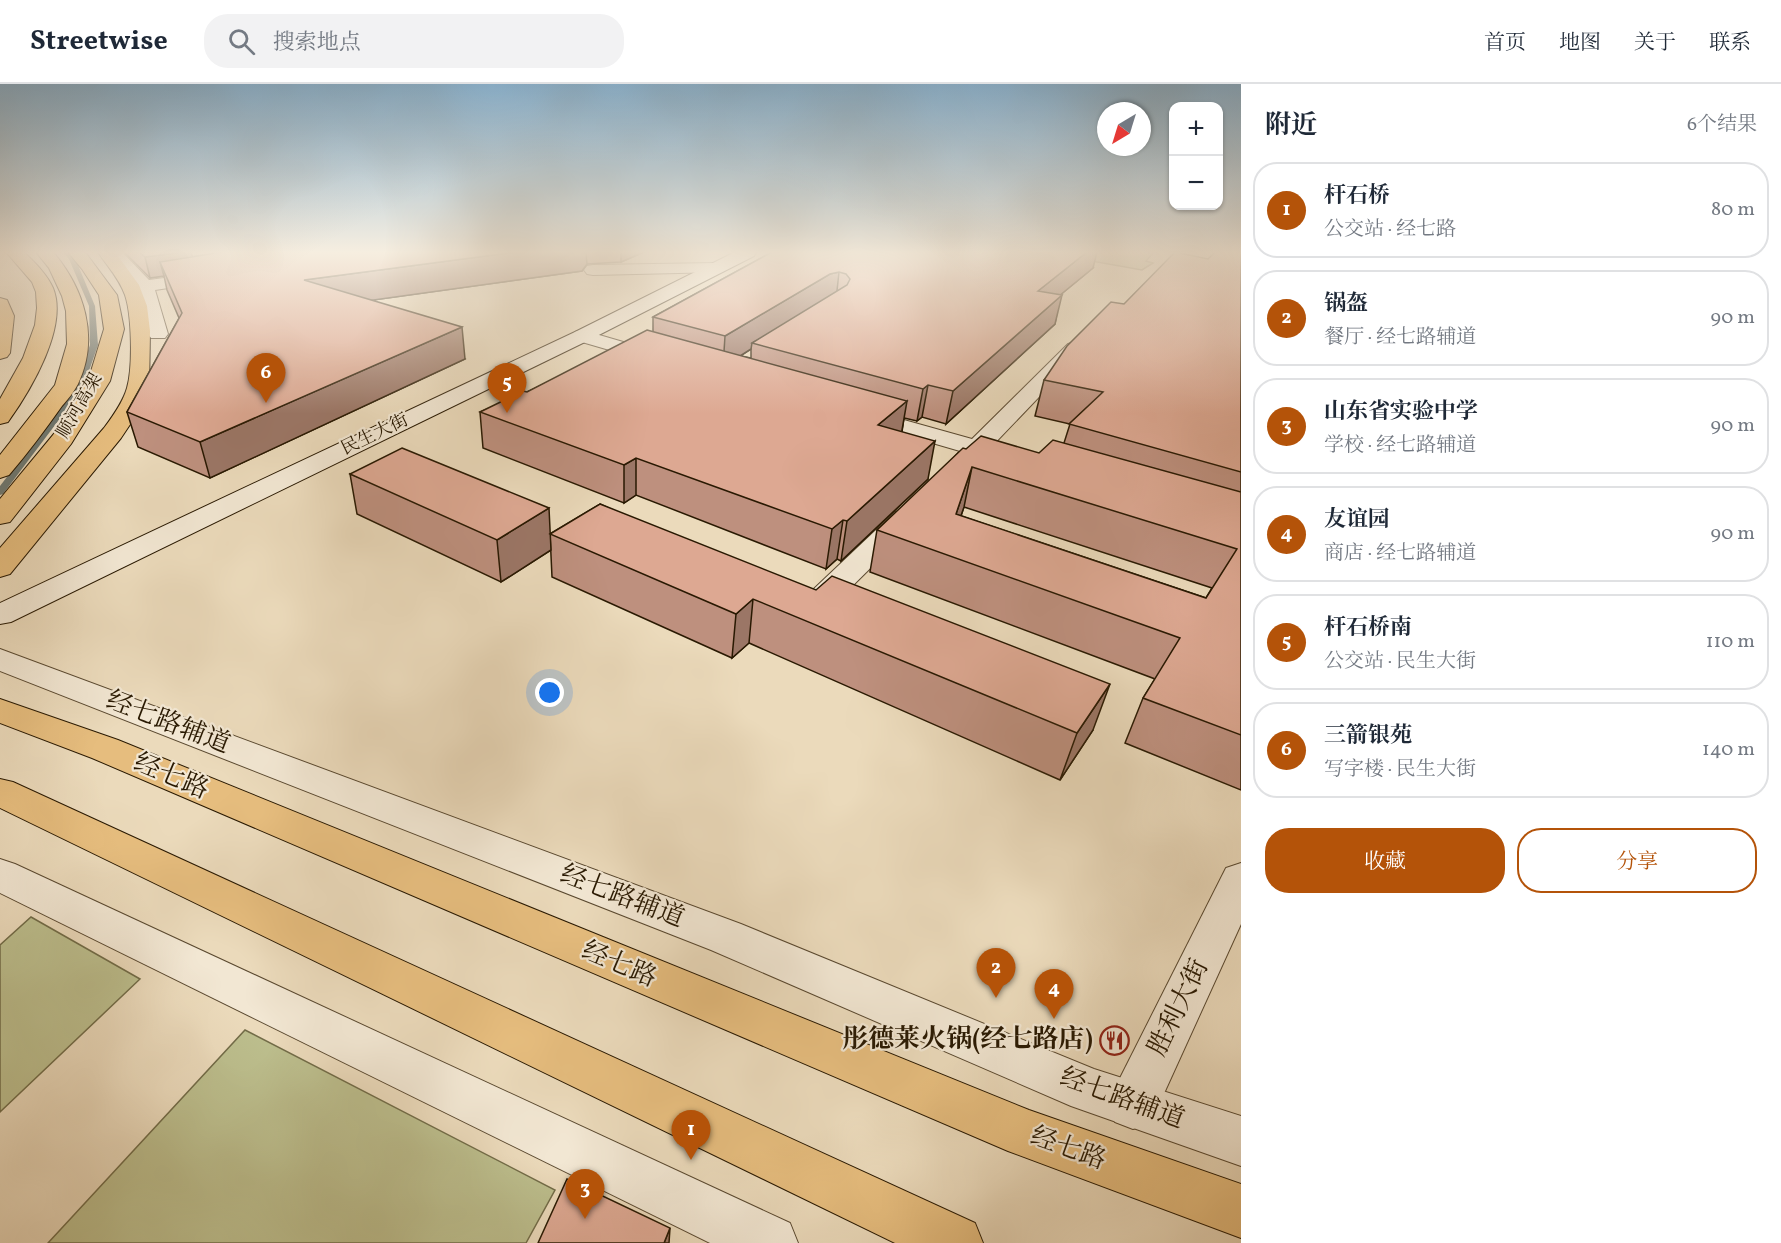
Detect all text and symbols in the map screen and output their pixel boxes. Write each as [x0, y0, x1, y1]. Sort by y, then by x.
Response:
search box [204, 14, 624, 68]
text: Streetwise [30, 22, 168, 61]
icon: search [225, 25, 258, 58]
text: 搜索地点 [273, 28, 361, 59]
text: 首页 [1484, 29, 1526, 58]
text: 地图 [1559, 29, 1601, 58]
text: 关于 [1634, 29, 1676, 58]
text: 联系 [1709, 29, 1751, 58]
north arrow [1097, 102, 1151, 156]
map controls [1169, 102, 1223, 210]
button: + [1169, 102, 1223, 156]
text: 附近 [1265, 108, 1317, 144]
text: 6个结果 [1687, 111, 1757, 139]
button: − [1169, 156, 1223, 210]
text: 杆石桥 [1324, 181, 1390, 212]
text: 1 [1282, 196, 1291, 224]
text: 80 m [1711, 196, 1755, 224]
text: 公交站 · 经七路 [1324, 216, 1456, 244]
text: 锅盔 [1324, 289, 1368, 320]
text: 2 [1281, 304, 1292, 332]
text: 90 m [1711, 304, 1755, 332]
text: 餐厅 · 经七路辅道 [1324, 324, 1476, 352]
pin: 6 [246, 354, 286, 403]
pin: 5 [488, 364, 526, 413]
street label: 顺河高架 [51, 369, 109, 443]
text: 山东省实验中学 [1324, 397, 1478, 428]
street label: 民生大街 [337, 408, 413, 462]
text: 3 [1281, 412, 1292, 440]
text: 90 m [1711, 412, 1755, 440]
text: 学校 · 经七路辅道 [1324, 432, 1476, 460]
text: 友谊园 [1324, 505, 1390, 536]
text: 4 [1280, 520, 1293, 548]
text: 90 m [1711, 520, 1755, 548]
text: 商店 · 经七路辅道 [1324, 540, 1476, 568]
text: 杆石桥南 [1324, 613, 1412, 644]
text: 5 [1282, 628, 1291, 656]
text: 110 m [1706, 628, 1755, 656]
text: 公交站 · 民生大街 [1324, 648, 1476, 676]
your location [535, 678, 564, 707]
street label: 经七路辅道 [101, 683, 235, 763]
text: 三箭银苑 [1324, 721, 1412, 752]
text: 6 [1281, 736, 1292, 764]
text: 140 m [1702, 736, 1755, 764]
street label: 经七路 [128, 745, 214, 809]
text: 写字楼 · 民生大街 [1324, 756, 1476, 784]
button: 收藏 [1265, 828, 1505, 893]
button: 分享 [1517, 828, 1757, 893]
street label: 经七路辅道 [555, 857, 689, 937]
street label: 经七路 [576, 933, 662, 997]
pin: 2 [976, 948, 1016, 998]
street label: 胜利大街 [1140, 953, 1218, 1063]
pin: 4 [1034, 970, 1074, 1019]
place label: 彤德莱火锅(经七路店) [842, 1022, 1093, 1058]
restaurant icon: 彤德莱火锅(经七路店) [1098, 1024, 1130, 1056]
street label: 经七路辅道 [1055, 1060, 1189, 1138]
pin: 1 [672, 1110, 710, 1160]
street label: 经七路 [1025, 1119, 1111, 1179]
pin: 3 [566, 1170, 604, 1219]

